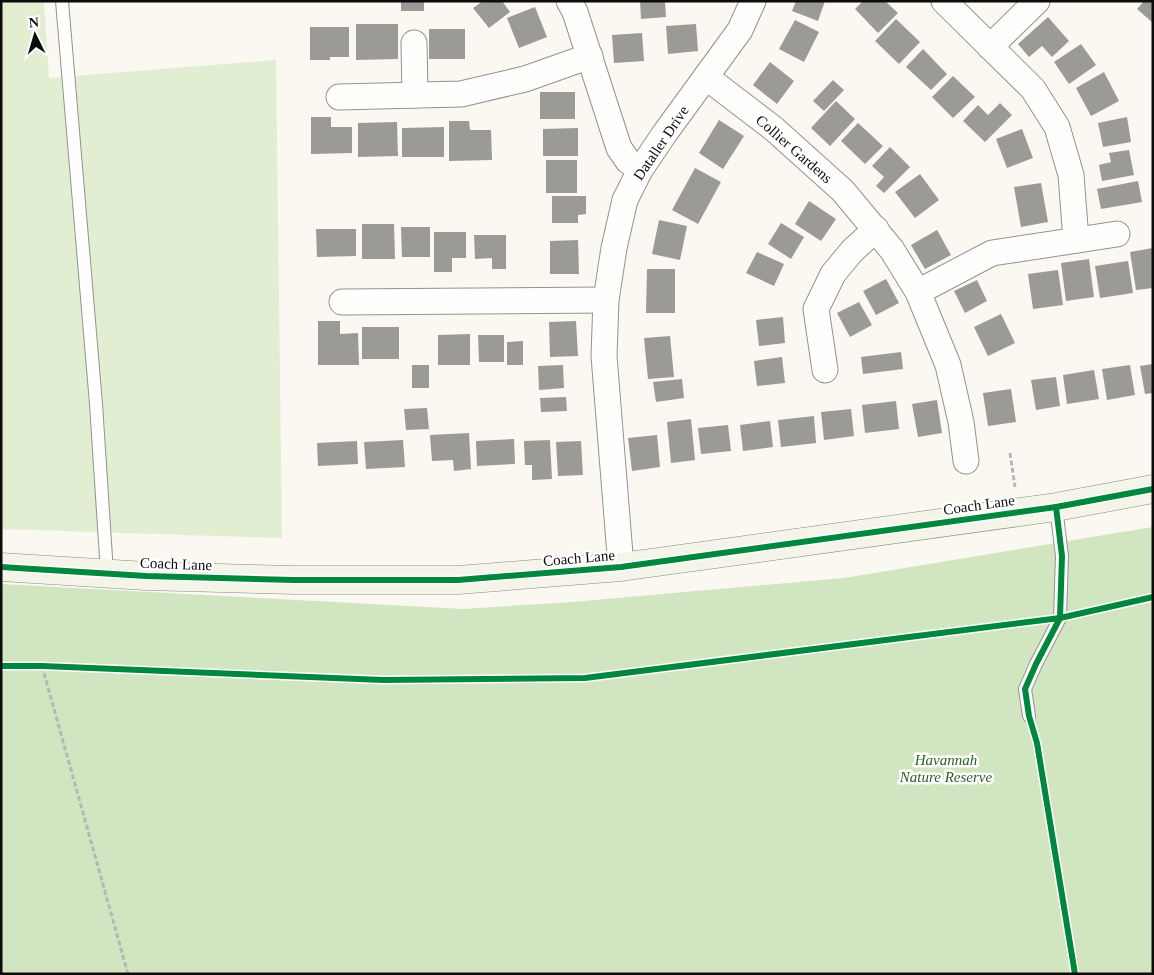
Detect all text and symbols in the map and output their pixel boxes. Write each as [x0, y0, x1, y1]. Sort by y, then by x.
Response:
north arrow [10, 10, 60, 60]
text: N [28, 15, 40, 30]
street label: Dataller Drive [630, 103, 692, 183]
street label: Collier Gardens [753, 112, 835, 186]
street label: Coach Lane [942, 492, 1016, 518]
street label: Coach Lane [542, 547, 616, 569]
street label: Coach Lane [140, 555, 213, 573]
park label: Havannah Nature Reserve [899, 752, 992, 785]

